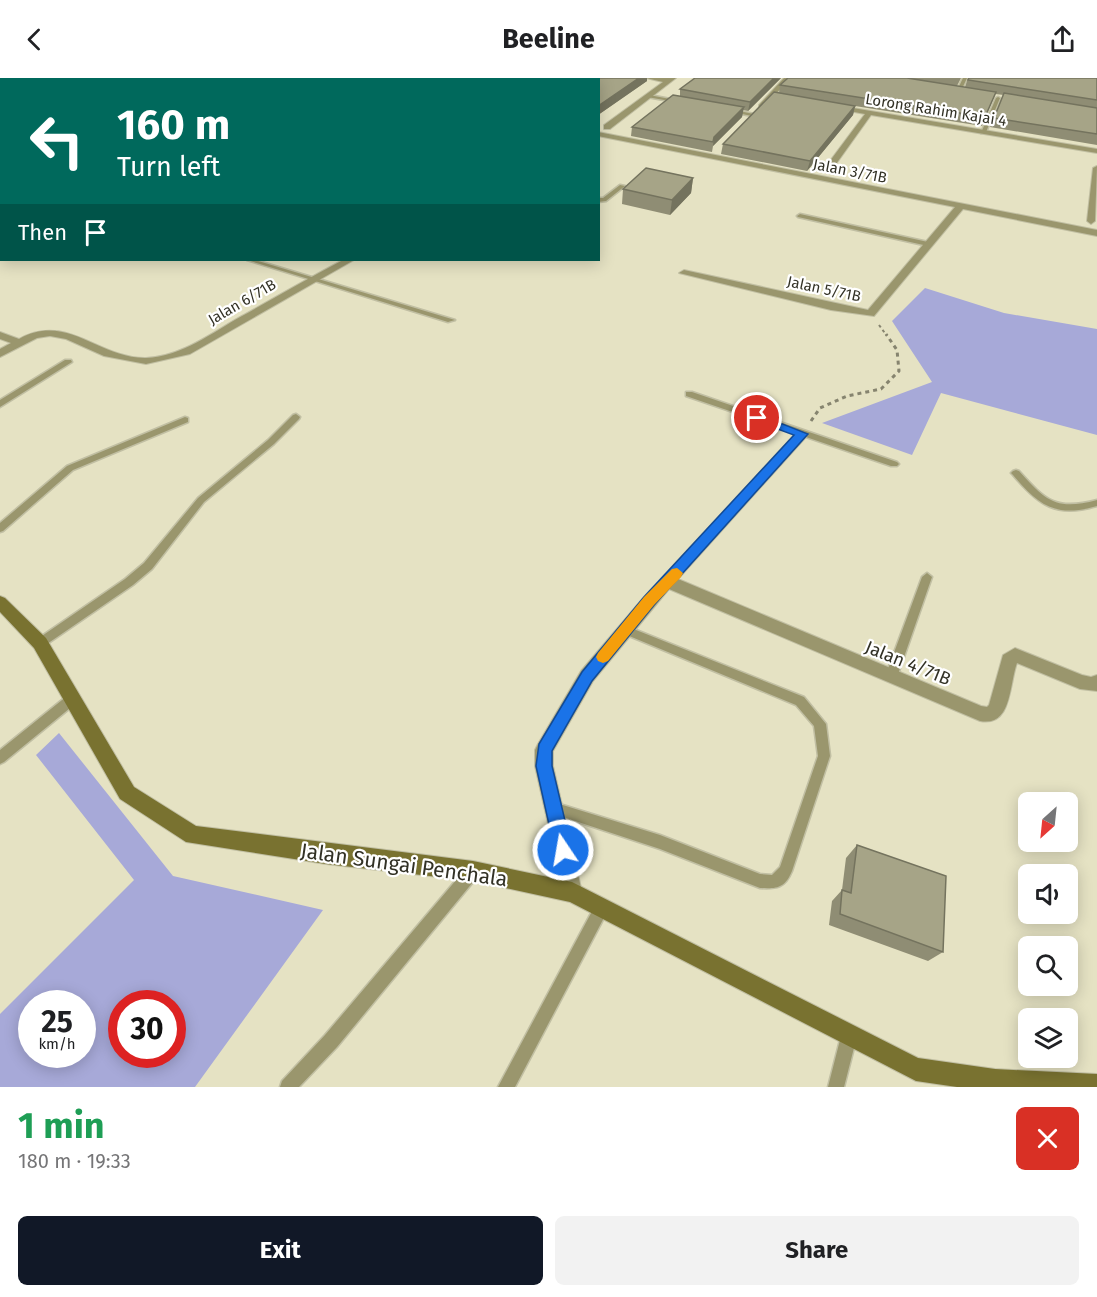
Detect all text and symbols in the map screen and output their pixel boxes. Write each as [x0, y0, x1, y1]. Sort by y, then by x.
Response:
icon: back [18, 23, 51, 56]
text: Beeline [502, 23, 595, 55]
icon: share [1046, 23, 1079, 56]
street label: Lorong Rahim Kajai 4 [864, 90, 1008, 130]
text: 160 m [117, 100, 230, 150]
icon: left [18, 102, 96, 180]
text: Turn left [117, 151, 220, 183]
street label: Jalan 3/71B [812, 155, 888, 187]
icon: arrive [79, 216, 112, 249]
text: Then [18, 219, 67, 246]
street label: Jalan 5/71B [786, 272, 862, 306]
street label: Jalan 6/71B [205, 275, 279, 329]
pin [731, 392, 782, 443]
icon: arrive [740, 401, 773, 434]
street label: Jalan 4/71B [862, 636, 954, 690]
north arrow [1018, 792, 1078, 852]
map controls [1018, 792, 1078, 1068]
position arrow [531, 818, 595, 882]
street label: Jalan Sungai Penchala [299, 838, 509, 892]
button: sound [1018, 864, 1078, 924]
button: search [1018, 936, 1078, 996]
speed limit sign: 30 [108, 990, 186, 1068]
text: 25 [41, 1004, 73, 1040]
button: layers [1018, 1008, 1078, 1068]
text: km/h [38, 1035, 76, 1053]
text: 1 min [18, 1104, 105, 1148]
button: close [1016, 1107, 1079, 1170]
text: 180 m · 19:33 [18, 1149, 131, 1173]
button: Exit [18, 1216, 543, 1285]
button: Share [555, 1216, 1079, 1285]

